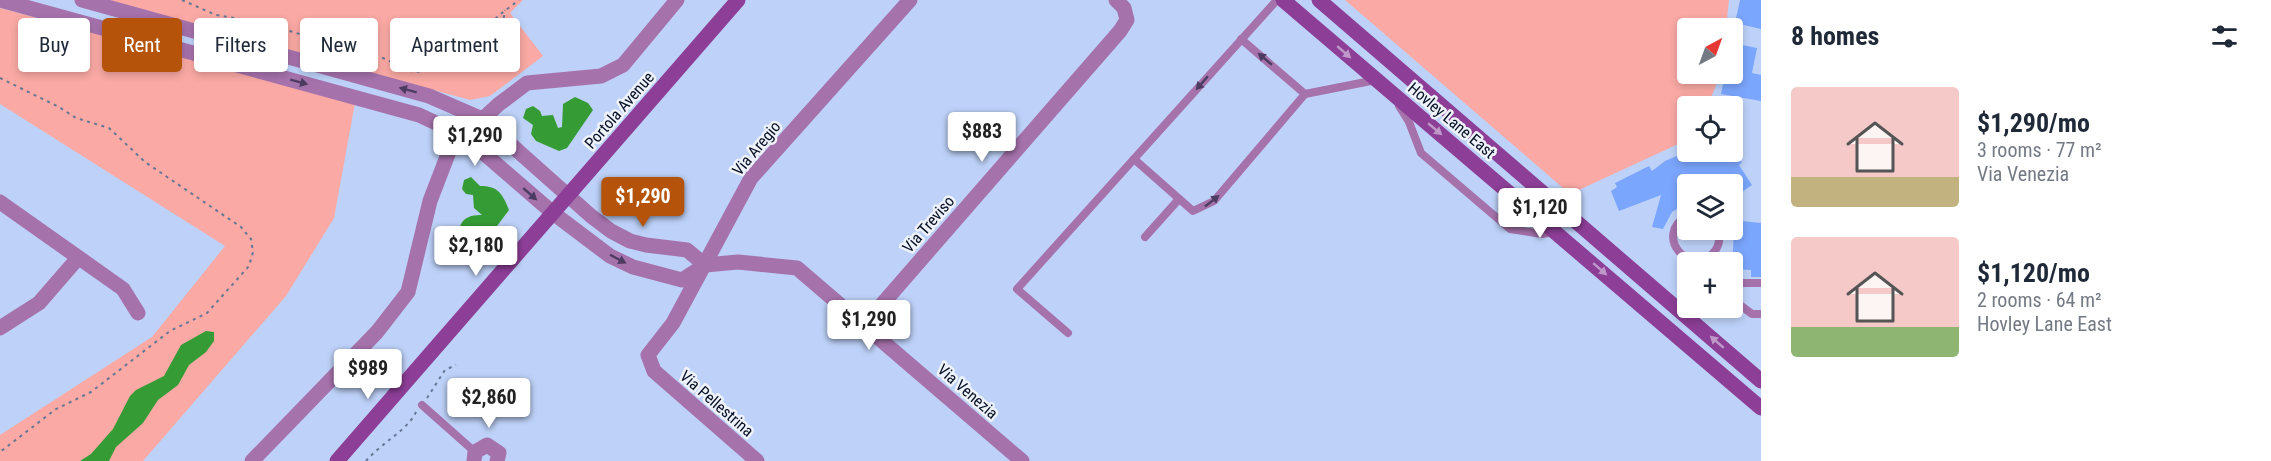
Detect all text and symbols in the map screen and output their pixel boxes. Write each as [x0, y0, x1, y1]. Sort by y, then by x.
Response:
chip: Buy [18, 18, 90, 72]
chip: Rent [102, 18, 182, 72]
chip: Filters [194, 18, 288, 72]
chip: New [300, 18, 378, 72]
chip: Apartment [390, 18, 520, 72]
north arrow [1677, 18, 1743, 84]
map controls [1677, 18, 1743, 318]
icon: filters [2208, 20, 2241, 53]
text: 8 homes [1791, 21, 1879, 51]
one-way arrow [1336, 45, 1352, 58]
one-way arrow [1257, 53, 1273, 66]
street label: Portola Avenue [581, 68, 658, 153]
one-way arrow [1196, 75, 1209, 90]
one-way arrow [290, 78, 309, 88]
street label: Hovley Lane East [1404, 78, 1499, 163]
one-way arrow [399, 85, 417, 94]
button: locate [1677, 96, 1743, 162]
text: $1,290/mo [1977, 108, 2090, 138]
icon: home [1839, 111, 1911, 183]
pin: $883 [946, 112, 1018, 163]
pin: $1,290 [426, 116, 524, 167]
street label: Via Aregio [728, 117, 785, 179]
text: $883 [962, 119, 1002, 143]
one-way arrow [1427, 122, 1442, 135]
text: $1,290 [447, 123, 503, 147]
text: 3 rooms · 77 m² [1977, 138, 2102, 162]
text: Via Venezia [1977, 162, 2069, 186]
button: layers [1677, 174, 1743, 240]
pin: $1,290 [594, 177, 692, 228]
text: $1,290 [615, 184, 671, 208]
one-way arrow [522, 187, 538, 200]
pin: $1,120 [1491, 188, 1589, 239]
street label: Via Treviso [898, 192, 958, 257]
one-way arrow [1204, 195, 1220, 207]
text: $1,120 [1512, 195, 1568, 219]
pin: $2,180 [427, 226, 525, 277]
text: $2,180 [448, 233, 504, 257]
button: + [1677, 252, 1743, 318]
one-way arrow [609, 254, 626, 264]
text: $1,120/mo [1977, 258, 2090, 288]
icon: home [1839, 261, 1911, 333]
one-way arrow [1592, 262, 1607, 275]
text: 2 rooms · 64 m² [1977, 288, 2102, 312]
pin: $1,290 [820, 300, 918, 351]
text: $1,290 [841, 307, 897, 331]
text: Hovley Lane East [1977, 312, 2112, 336]
one-way arrow [1710, 336, 1725, 349]
pin: $989 [332, 349, 404, 400]
text: $989 [348, 356, 388, 380]
street label: Via Venezia [934, 360, 1002, 423]
street label: Via Pellestrina [676, 366, 757, 440]
pin: $2,860 [440, 378, 538, 429]
text: $2,860 [461, 385, 517, 409]

